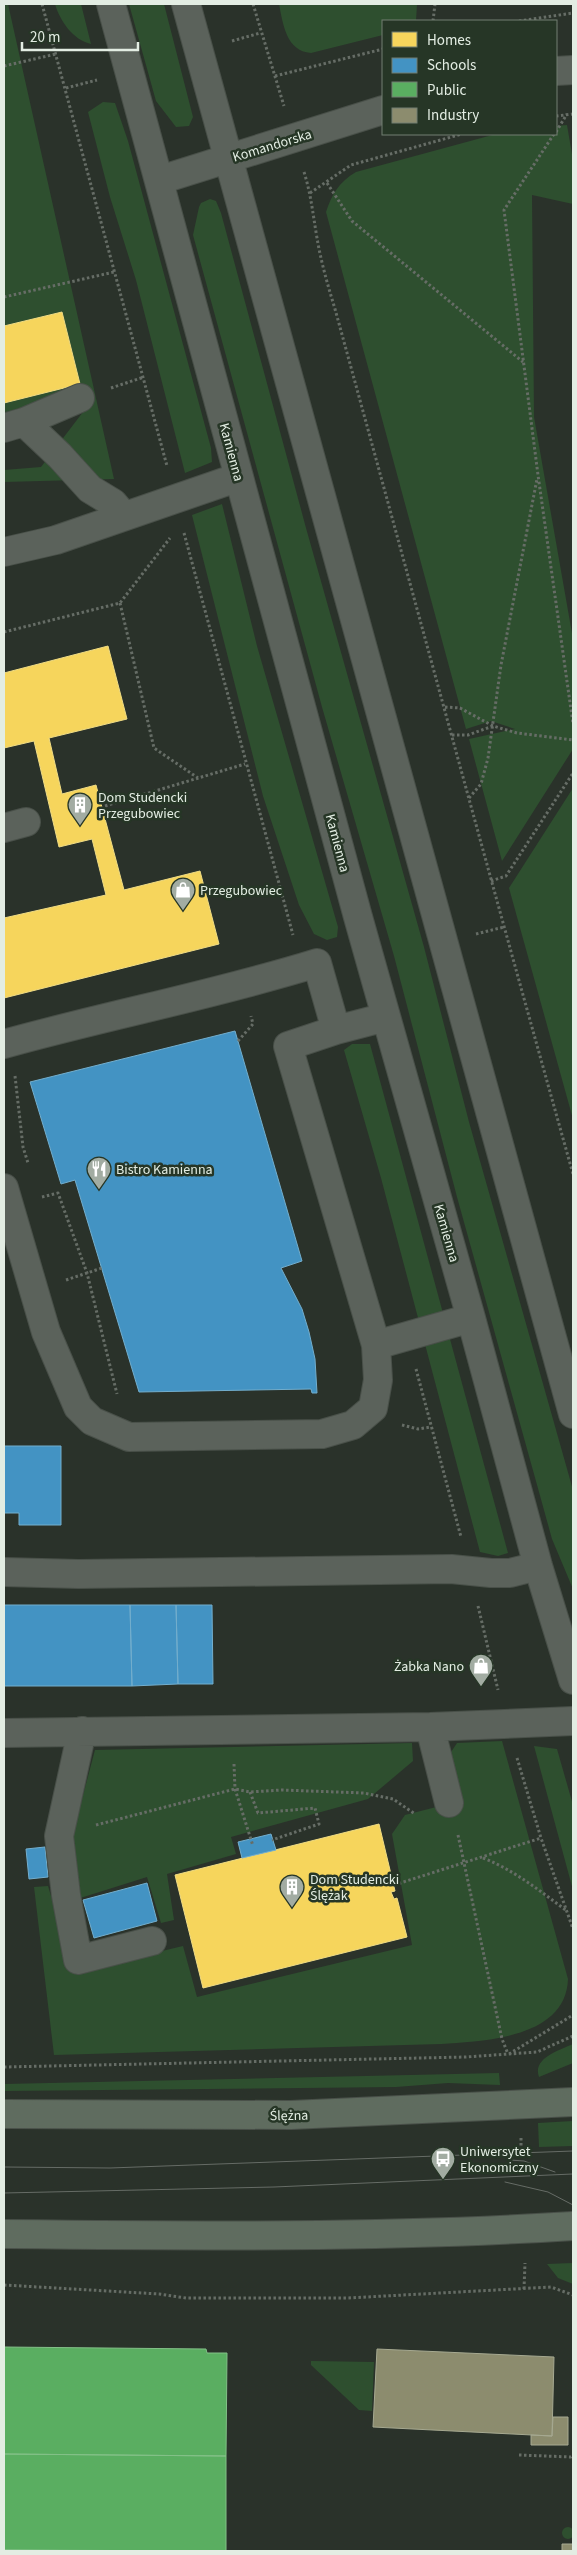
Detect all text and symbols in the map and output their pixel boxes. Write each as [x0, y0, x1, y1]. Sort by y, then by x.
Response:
scale bar [22, 20, 139, 52]
legend [382, 20, 557, 135]
text: 20 m [30, 27, 60, 48]
text: Homes [427, 30, 471, 51]
text: Schools [427, 55, 476, 76]
text: Public [427, 80, 466, 101]
text: Industry [427, 105, 479, 126]
street label: Komandorska [230, 124, 314, 167]
street label: Kamienna [214, 421, 248, 484]
place label: Dom Studencki Przegubowiec [98, 788, 187, 824]
building icon: Dom Studencki Przegubowiec [67, 792, 93, 826]
street label: Kamienna [320, 812, 354, 875]
shop icon: Przegubowiec [170, 877, 196, 911]
place label: Przegubowiec [200, 881, 283, 901]
restaurant icon: Bistro Kamienna [86, 1156, 112, 1190]
place label: Bistro Kamienna [116, 1160, 213, 1180]
street label: Kamienna [428, 1202, 464, 1265]
shop icon: Żabka Nano [468, 1653, 494, 1687]
place label: Żabka Nano [394, 1657, 464, 1677]
place label: Dom Studencki Ślężak [310, 1870, 399, 1906]
building icon: Dom Studencki Ślężak [279, 1874, 305, 1908]
street label: Ślężna [270, 2106, 309, 2126]
place label: Uniwersytet Ekonomiczny [460, 2142, 539, 2178]
bus stop icon: Uniwersytet Ekonomiczny [430, 2146, 456, 2180]

